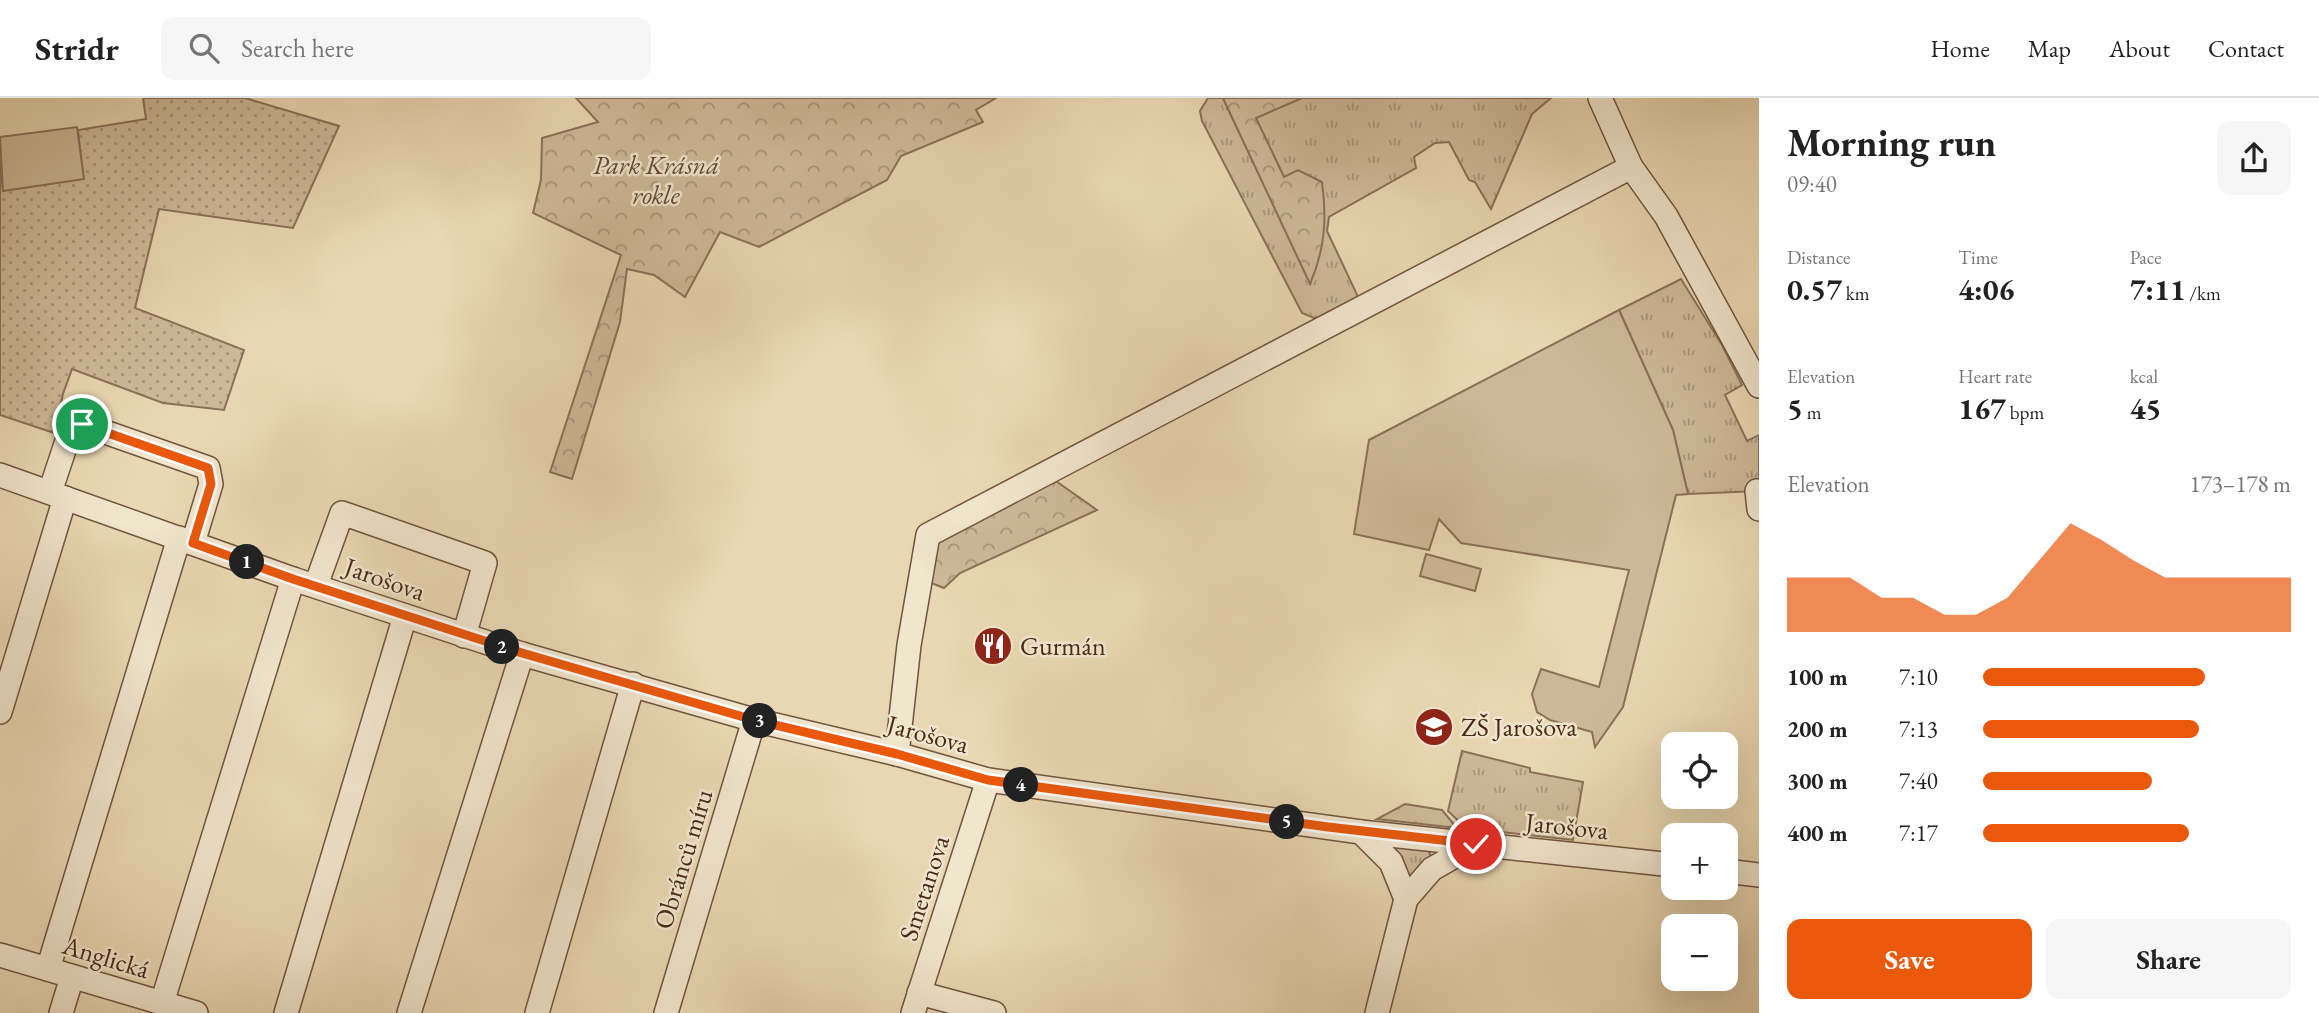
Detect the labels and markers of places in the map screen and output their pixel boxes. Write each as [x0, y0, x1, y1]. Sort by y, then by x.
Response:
pin [52, 394, 112, 454]
pin: 1 [230, 545, 264, 580]
restaurant icon: Gurmán [972, 625, 1014, 667]
place label: Gurmán [1020, 629, 1106, 663]
pin: 2 [484, 630, 520, 664]
pin: 3 [742, 704, 778, 738]
school or university icon: ZŠ Jarošova [1413, 706, 1455, 748]
place label: ZŠ Jarošova [1461, 710, 1578, 744]
pin: 4 [1004, 768, 1038, 802]
pin: 5 [1270, 804, 1304, 840]
pin [1446, 814, 1506, 874]

